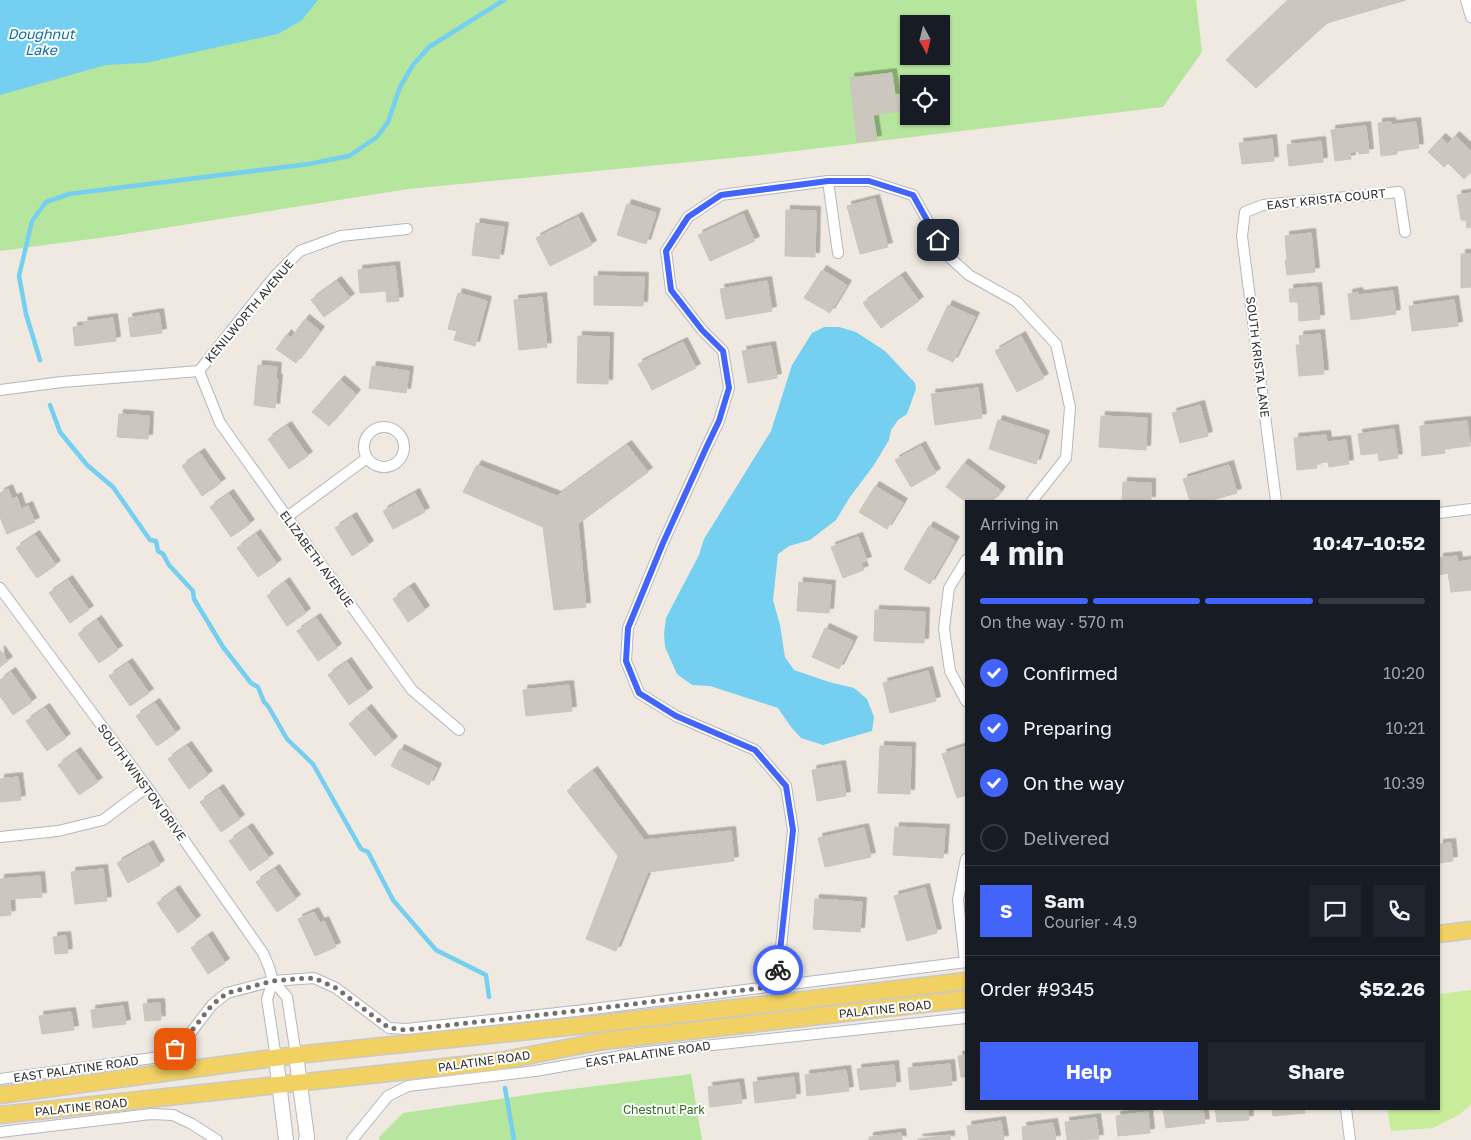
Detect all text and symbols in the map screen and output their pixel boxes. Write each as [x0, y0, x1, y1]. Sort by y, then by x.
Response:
north arrow [900, 15, 950, 65]
map controls [900, 15, 950, 125]
water label: Doughnut Lake [8, 25, 76, 58]
button: locate [900, 75, 950, 125]
street label: EAST KRISTA COURT [1266, 185, 1387, 213]
pin [917, 219, 959, 261]
icon: home [924, 226, 952, 254]
street label: KENILWORTH AVENUE [201, 256, 297, 366]
street label: SOUTH KRISTA LANE [1243, 296, 1273, 418]
street label: ELIZABETH AVENUE [277, 508, 357, 610]
text: Arriving in [980, 514, 1059, 534]
text: 10:47–10:52 [1313, 531, 1425, 554]
text: 4 min [980, 534, 1064, 572]
text: On the way · 570 m [980, 612, 1124, 632]
icon: check [980, 659, 1008, 687]
text: Confirmed [1023, 661, 1118, 684]
text: 10:20 [1383, 663, 1425, 683]
icon: check [980, 714, 1008, 742]
text: Preparing [1023, 716, 1112, 739]
text: 10:21 [1385, 718, 1425, 738]
street label: SOUTH WINSTON DRIVE [95, 721, 189, 843]
icon: check [980, 769, 1008, 797]
text: On the way [1023, 771, 1125, 794]
text: 10:39 [1383, 773, 1425, 793]
text: Delivered [1023, 826, 1110, 849]
button: chat [1309, 885, 1361, 937]
button: phone [1373, 885, 1425, 937]
text: Sam [1044, 889, 1084, 912]
text: S [1000, 899, 1012, 922]
text: Courier · 4.9 [1044, 912, 1137, 932]
courier [753, 945, 803, 995]
icon: bike [764, 956, 792, 984]
text: Order #9345 [980, 977, 1094, 1000]
text: $52.26 [1359, 977, 1425, 1000]
street label: PALATINE ROAD [838, 997, 932, 1021]
pin [154, 1028, 196, 1070]
icon: bag [161, 1035, 189, 1063]
street label: EAST PALATINE ROAD [584, 1038, 712, 1070]
button: Help [980, 1042, 1198, 1100]
button: Share [1208, 1042, 1425, 1100]
street label: PALATINE ROAD [437, 1047, 531, 1075]
street label: EAST PALATINE ROAD [12, 1053, 140, 1085]
street label: PALATINE ROAD [34, 1095, 128, 1119]
park label: Chestnut Park [623, 1102, 705, 1117]

